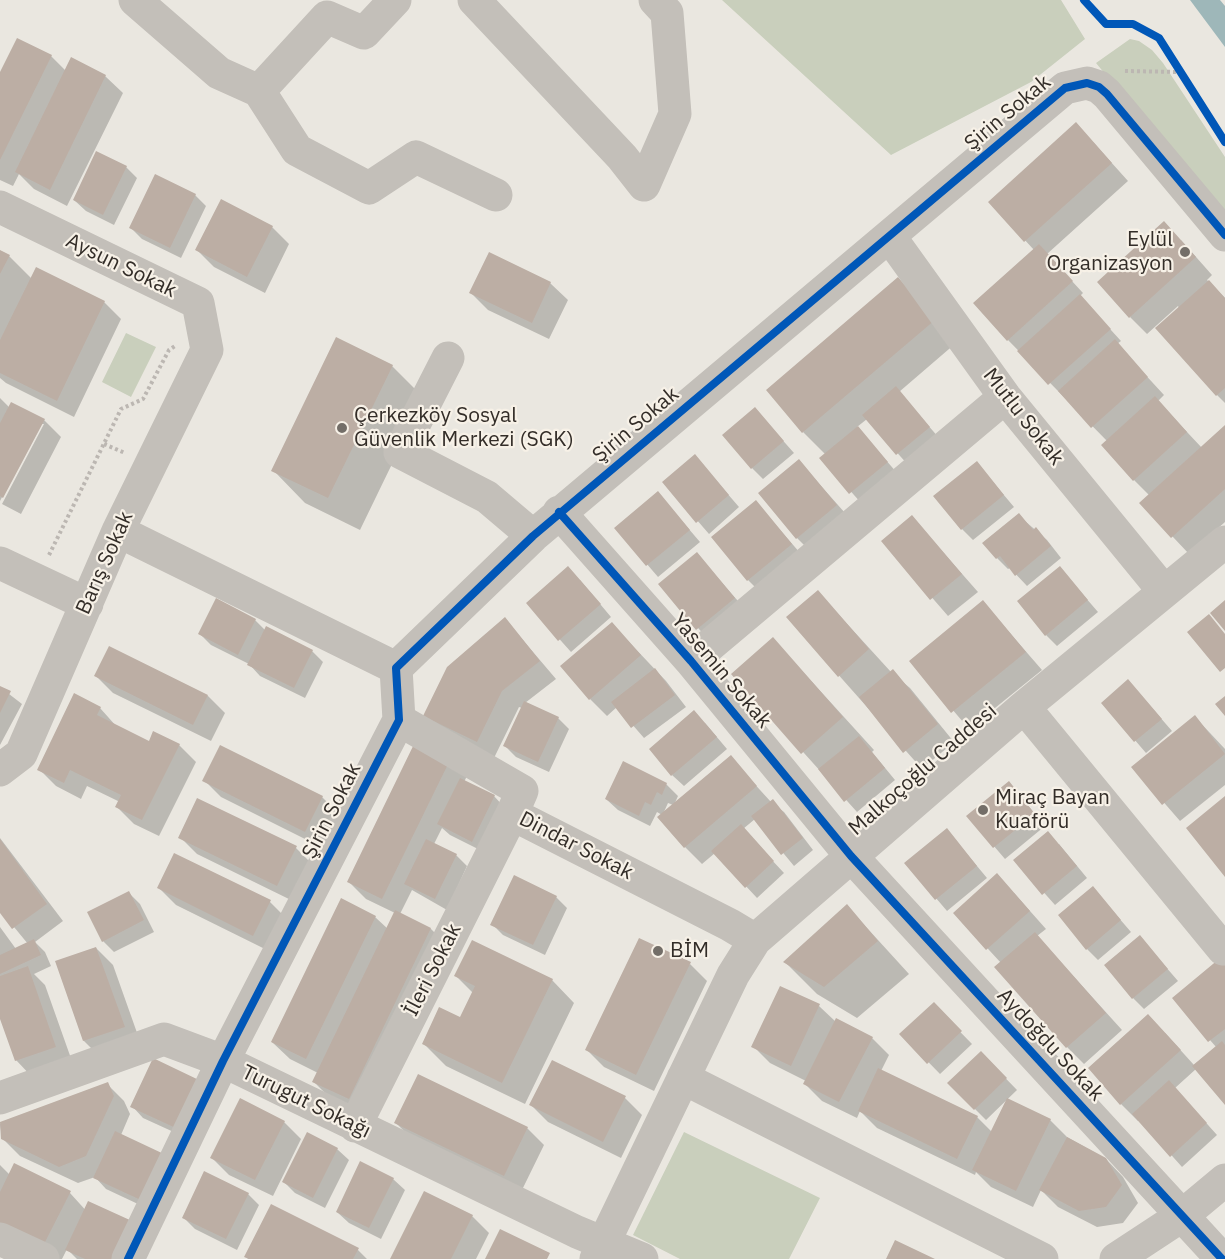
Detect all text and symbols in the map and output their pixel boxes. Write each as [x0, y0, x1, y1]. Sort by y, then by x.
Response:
street label: Şirin Sokak [960, 70, 1056, 156]
place label: Eylül Organizasyon [1047, 227, 1173, 277]
street label: Aysun Sokak [62, 228, 180, 304]
marker: Eylül Organizasyon [1178, 245, 1192, 259]
street label: Mutlu Sokak [977, 363, 1069, 471]
street label: Şirin Sokak [588, 382, 684, 468]
place label: Çerkezköy Sosyal Güvenlik Merkezi (SGK) [354, 403, 574, 453]
marker: Çerkezköy Sosyal Güvenlik Merkezi (SGK) [335, 421, 349, 435]
street label: Barış Sokak [71, 508, 139, 618]
street label: Yasemin Sokak [666, 608, 776, 734]
street label: Malkoçoğlu Caddesi [844, 699, 1002, 841]
street label: Şirin Sokak [297, 759, 367, 863]
place label: Miraç Bayan Kuaförü [995, 785, 1110, 835]
marker: Miraç Bayan Kuaförü [976, 803, 990, 817]
street label: Dindar Sokak [515, 807, 637, 885]
street label: İleri Sokak [399, 919, 467, 1021]
place label: BİM [670, 938, 709, 964]
marker: BİM [651, 944, 665, 958]
street label: Aydoğdu Sokak [991, 983, 1109, 1107]
street label: Turugut Sokağı [237, 1060, 375, 1144]

